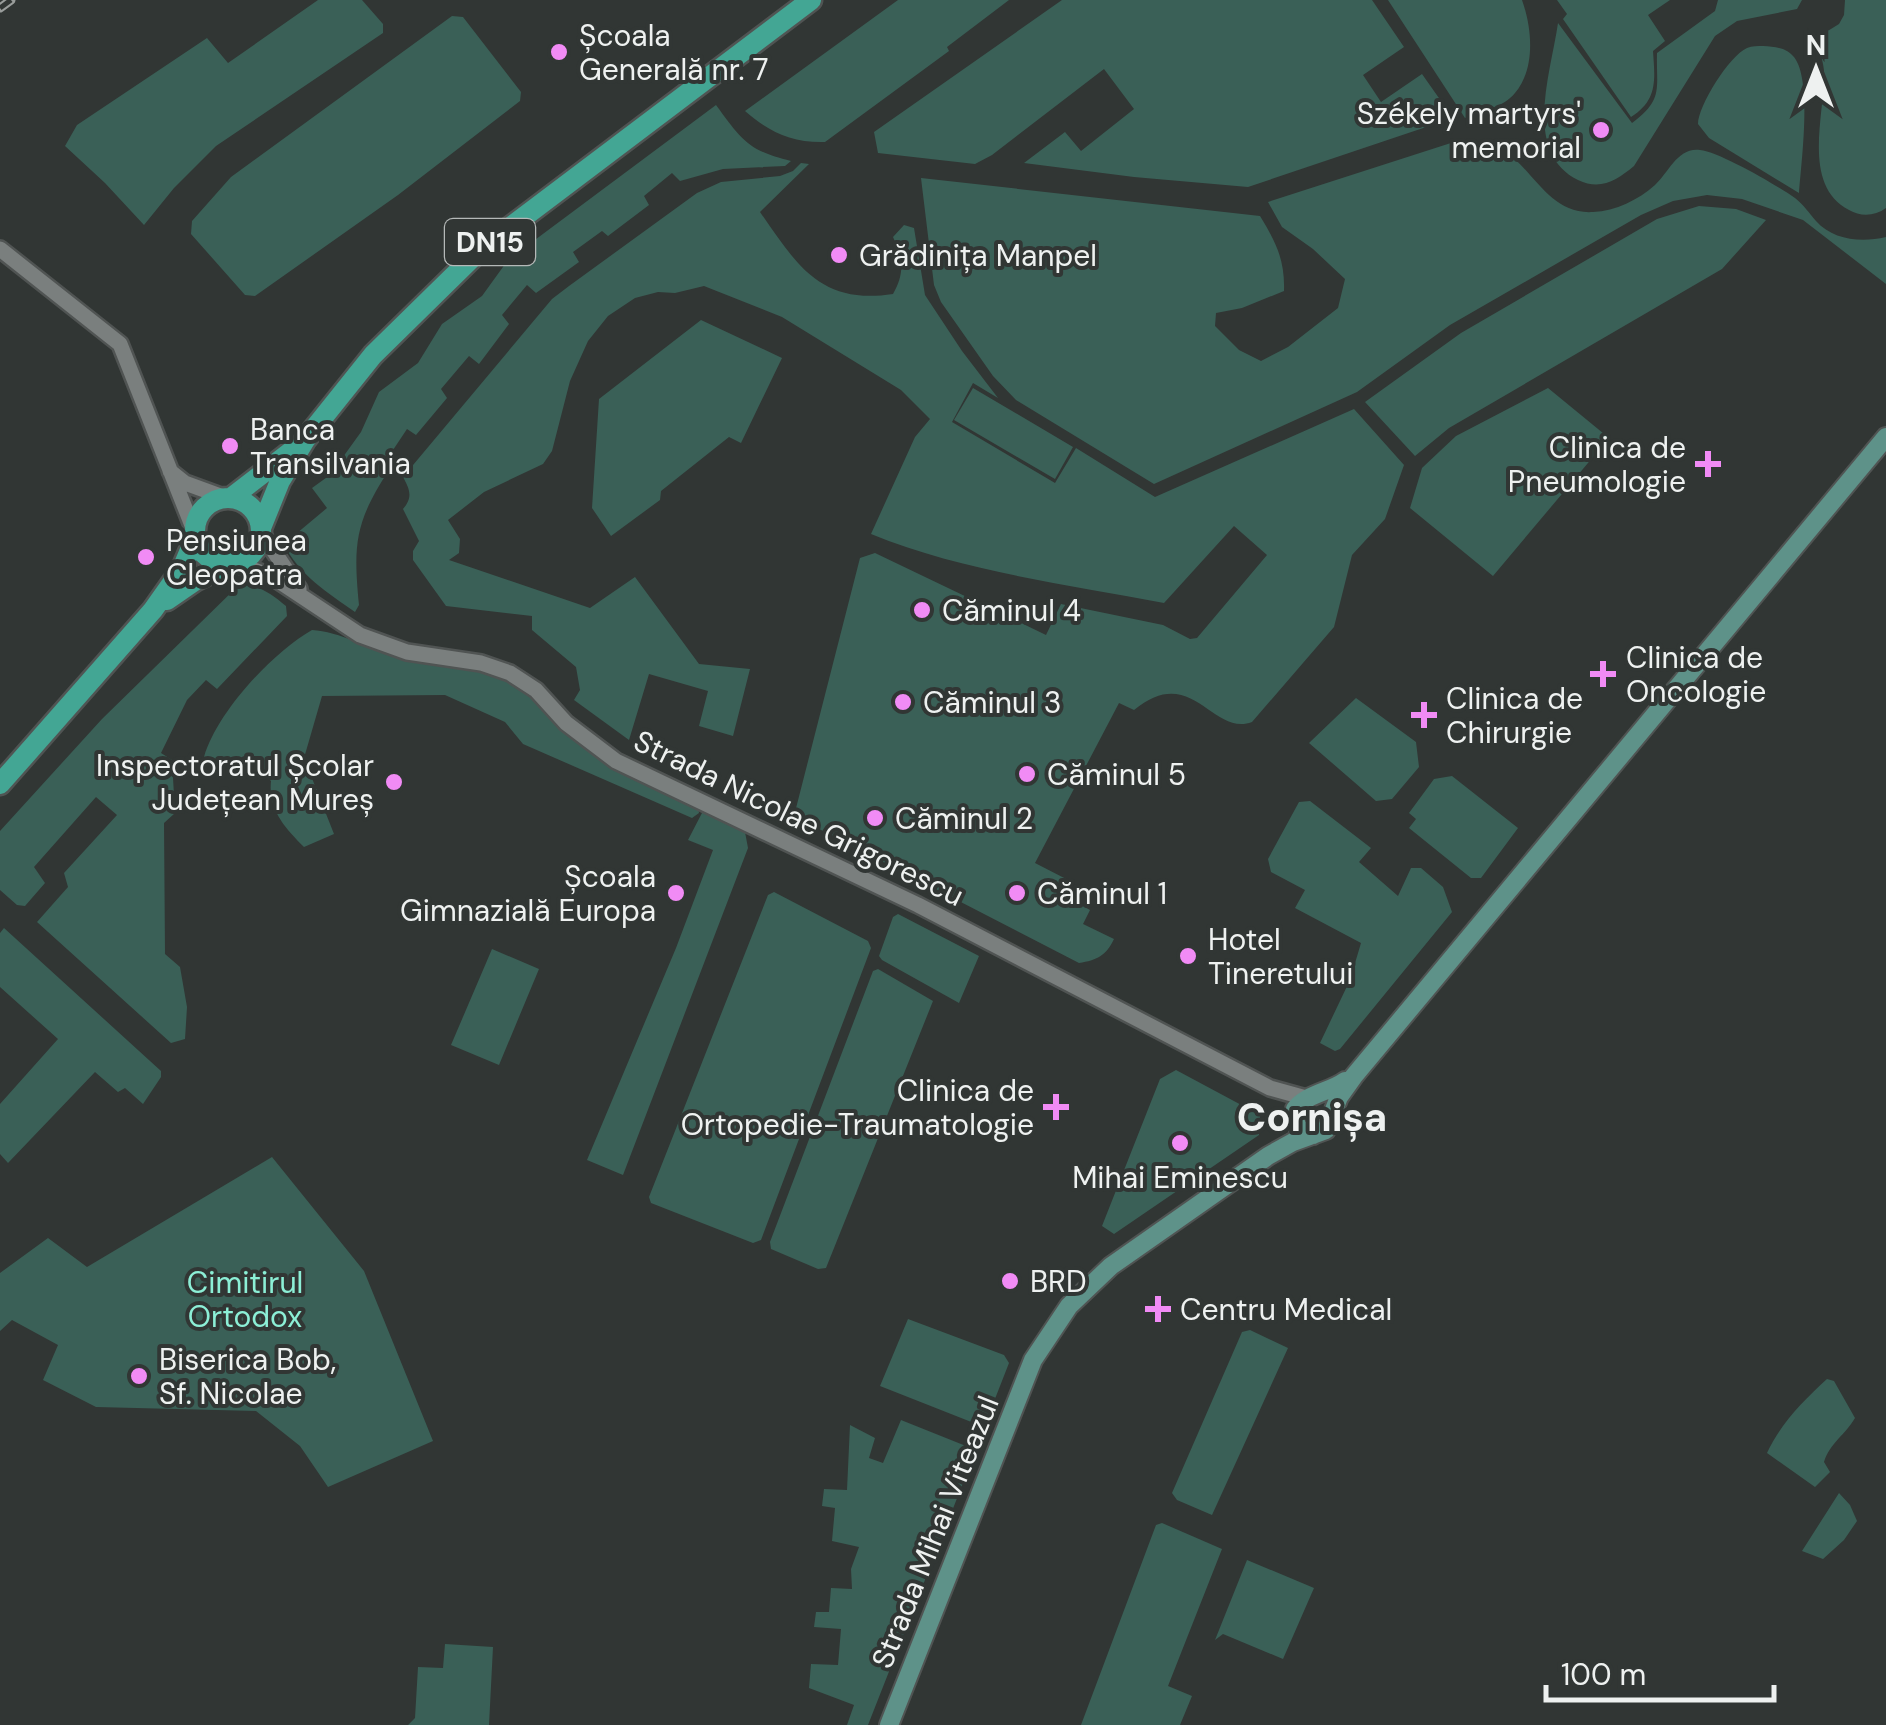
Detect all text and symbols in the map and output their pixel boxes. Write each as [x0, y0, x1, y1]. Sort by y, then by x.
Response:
place label: Școala Generală nr. 7 [579, 16, 769, 89]
north arrow [1766, 20, 1866, 120]
text: N [1806, 27, 1826, 64]
marker: Școala Generală nr. 7 [548, 41, 570, 63]
place label: Székely martyrs' memorial [1357, 94, 1581, 167]
marker: Székely martyrs' memorial [1590, 119, 1612, 141]
road number: DN15 [445, 219, 535, 265]
place label: Grădinița Manpel [859, 236, 1097, 275]
marker: Grădinița Manpel [828, 244, 850, 266]
place label: Banca Transilvania [250, 410, 411, 483]
place label: Clinica de Pneumologie [1508, 428, 1686, 501]
marker: Banca Transilvania [219, 435, 241, 457]
marker: Clinica de Pneumologie [1695, 451, 1721, 477]
place label: Pensiunea Cleopatra [166, 521, 307, 594]
marker: Pensiunea Cleopatra [135, 546, 157, 568]
place label: Căminul 4 [942, 591, 1081, 630]
marker: Căminul 4 [911, 599, 933, 621]
place label: Clinica de Oncologie [1626, 638, 1766, 711]
marker: Clinica de Oncologie [1590, 661, 1616, 687]
place label: Clinica de Chirurgie [1446, 679, 1583, 752]
place label: Căminul 3 [923, 683, 1062, 722]
marker: Căminul 3 [892, 691, 914, 713]
marker: Clinica de Chirurgie [1411, 702, 1437, 728]
street label: Strada Nicolae Grigorescu [628, 721, 970, 915]
place label: Inspectoratul Școlar Județean Mureș [96, 746, 374, 819]
place label: Căminul 5 [1047, 755, 1186, 794]
marker: Căminul 5 [1016, 763, 1038, 785]
marker: Inspectoratul Școlar Județean Mureș [383, 771, 405, 793]
place label: Căminul 2 [895, 799, 1033, 838]
marker: Căminul 2 [864, 807, 886, 829]
place label: Școala Gimnazială Europa [400, 857, 656, 930]
place label: Căminul 1 [1037, 874, 1167, 913]
marker: Școala Gimnazială Europa [665, 882, 687, 904]
marker: Căminul 1 [1006, 882, 1028, 904]
place label: Hotel Tineretului [1208, 920, 1353, 993]
marker: Hotel Tineretului [1177, 945, 1199, 967]
place label: Clinica de Ortopedie-Traumatologie [681, 1071, 1034, 1144]
district label: Cornișa [1237, 1091, 1387, 1143]
marker: Clinica de Ortopedie-Traumatologie [1043, 1094, 1069, 1120]
marker: Mihai Eminescu [1169, 1132, 1191, 1154]
place label: Mihai Eminescu [1072, 1158, 1288, 1197]
place label: BRD [1030, 1262, 1087, 1301]
park label: Cimitirul Ortodox [187, 1263, 303, 1336]
marker: BRD [999, 1270, 1021, 1292]
place label: Centru Medical [1180, 1290, 1392, 1329]
marker: Centru Medical [1145, 1296, 1171, 1322]
place label: Biserica Bob, Sf. Nicolae [159, 1340, 336, 1413]
marker: Biserica Bob, Sf. Nicolae [128, 1365, 150, 1387]
street label: Strada Mihai Viteazul [863, 1390, 1007, 1674]
scale bar [1546, 1640, 1774, 1702]
text: 100 m [1561, 1655, 1646, 1694]

